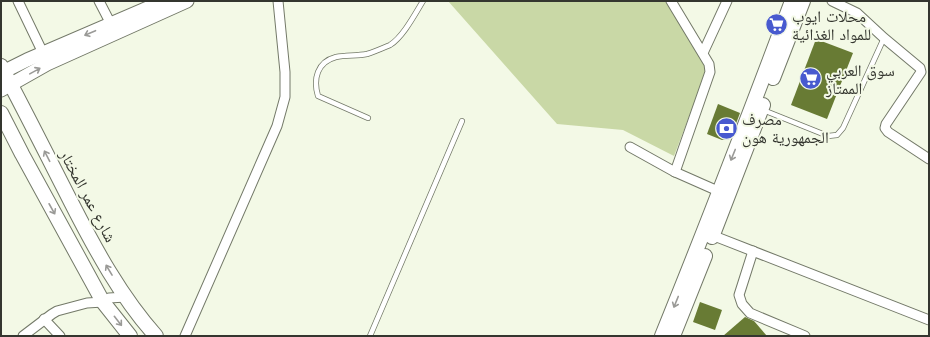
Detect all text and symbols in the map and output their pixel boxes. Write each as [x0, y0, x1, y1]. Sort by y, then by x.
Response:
place label: محلات ايوب للمواد الغذائية [792, 5, 871, 46]
supermarket icon: محلات ايوب للمواد الغذائية [763, 12, 789, 38]
one-way arrow [85, 30, 97, 37]
place label: سوق العربي الممتاز [825, 59, 895, 100]
one-way arrow [29, 66, 41, 74]
supermarket icon: سوق العربي الممتاز [797, 66, 823, 92]
place label: مصرف الجمهورية هون [742, 108, 829, 149]
bank icon: مصرف الجمهورية هون [714, 115, 740, 141]
street label: شارع عمر المختار [54, 145, 122, 246]
one-way arrow [728, 149, 736, 161]
one-way arrow [43, 150, 50, 162]
one-way arrow [49, 203, 56, 215]
one-way arrow [105, 264, 113, 276]
one-way arrow [671, 296, 679, 308]
one-way arrow [114, 316, 122, 327]

